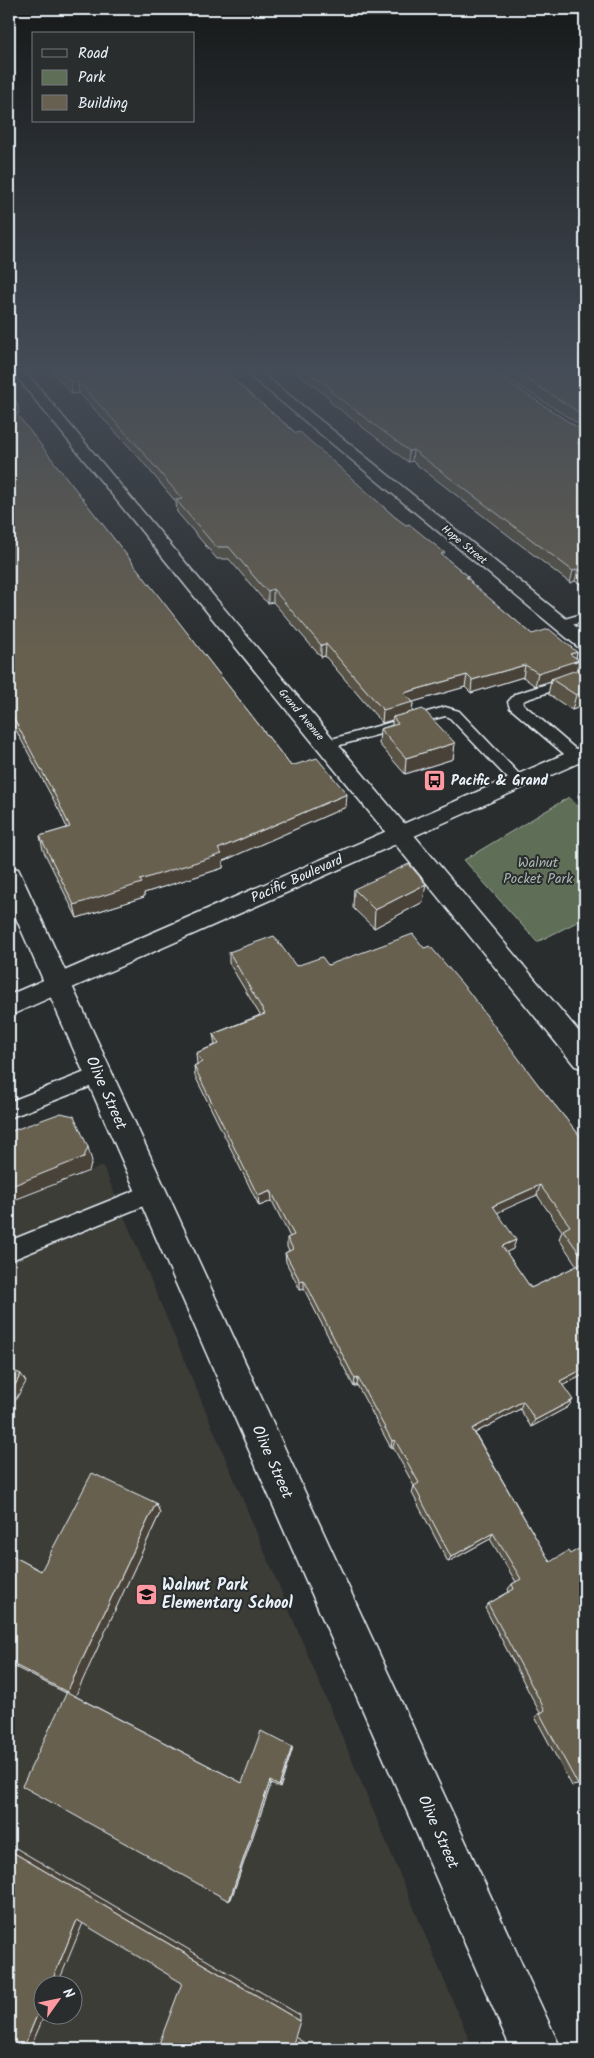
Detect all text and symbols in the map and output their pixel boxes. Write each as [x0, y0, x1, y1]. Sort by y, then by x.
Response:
legend [32, 32, 195, 122]
text: Road [78, 42, 109, 66]
text: Park [78, 66, 106, 90]
text: Building [78, 92, 128, 116]
street label: Hope Street [437, 521, 492, 570]
street label: Grand Avenue [274, 685, 328, 745]
bus stop icon: Pacific & Grand [423, 769, 447, 793]
place label: Pacific & Grand [451, 770, 549, 792]
street label: Pacific Boulevard [247, 848, 348, 909]
park label: Walnut Pocket Park [503, 852, 573, 890]
street label: Olive Street [79, 1052, 134, 1135]
street label: Olive Street [245, 1421, 300, 1504]
place label: Walnut Park Elementary School [162, 1573, 294, 1616]
school or university icon: Walnut Park Elementary School [134, 1582, 158, 1606]
street label: Olive Street [411, 1791, 466, 1874]
north arrow [32, 1976, 82, 2026]
text: N [56, 1984, 80, 2003]

